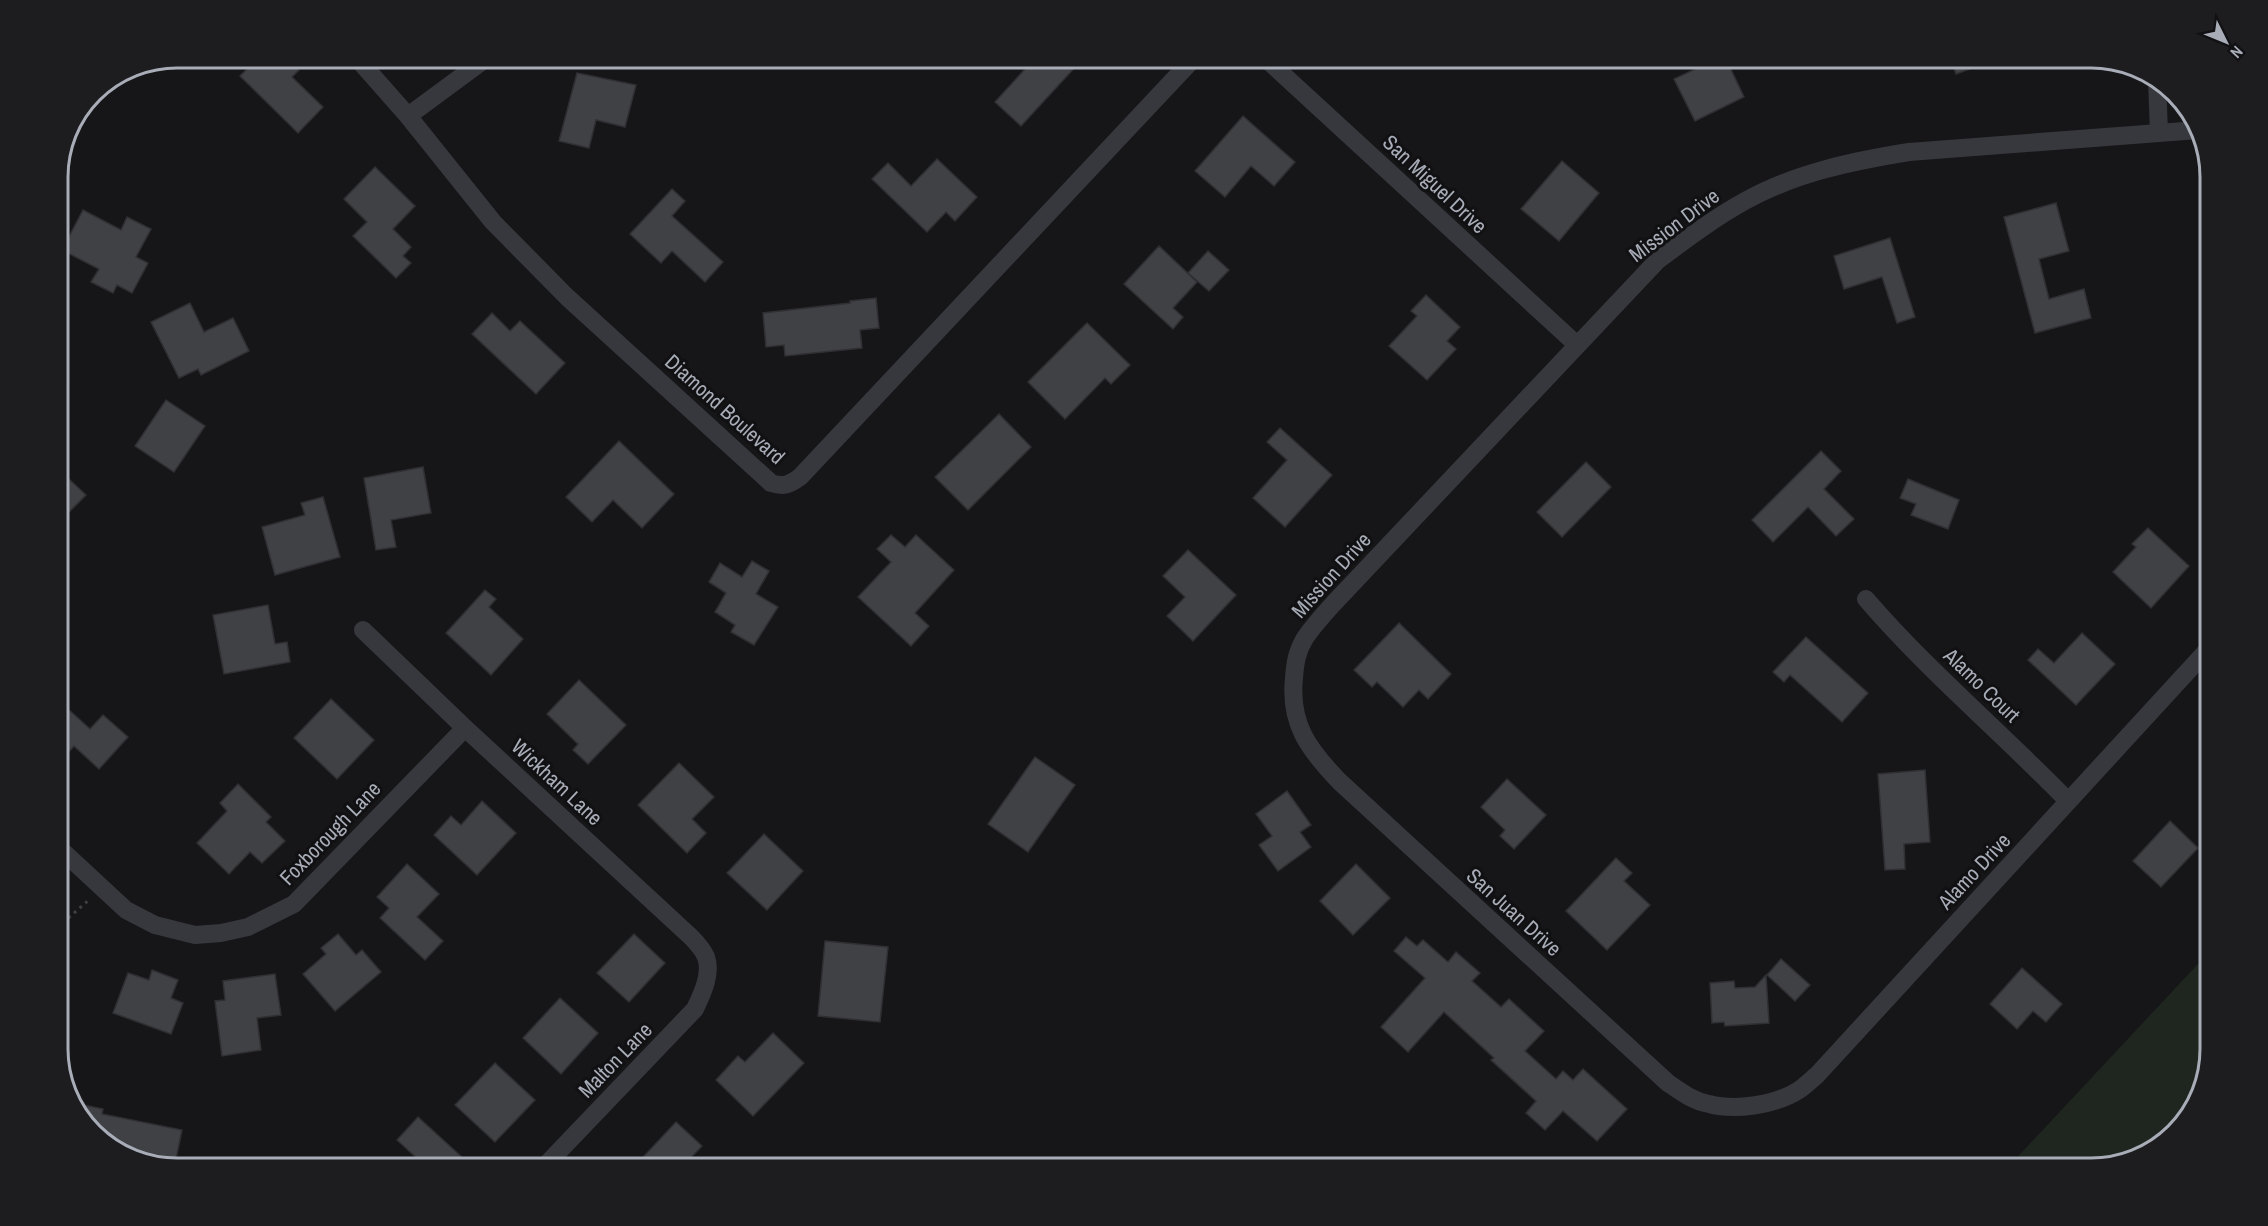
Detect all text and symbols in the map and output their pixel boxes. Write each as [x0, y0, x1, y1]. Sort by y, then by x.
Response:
north arrow [2196, 12, 2256, 72]
text: N [2226, 41, 2248, 63]
street label: San Miguel Drive [1376, 128, 1494, 240]
street label: Mission Drive [1623, 181, 1725, 269]
street label: Diamond Boulevard [659, 347, 791, 471]
street label: Mission Drive [1285, 526, 1377, 624]
street label: Alamo Court [1937, 641, 2027, 729]
street label: Wickham Lane [505, 732, 609, 832]
street label: Foxborough Lane [273, 775, 387, 891]
street label: Alamo Drive [1930, 826, 2017, 916]
street label: San Juan Drive [1460, 862, 1568, 962]
street label: Malton Lane [572, 1016, 658, 1104]

